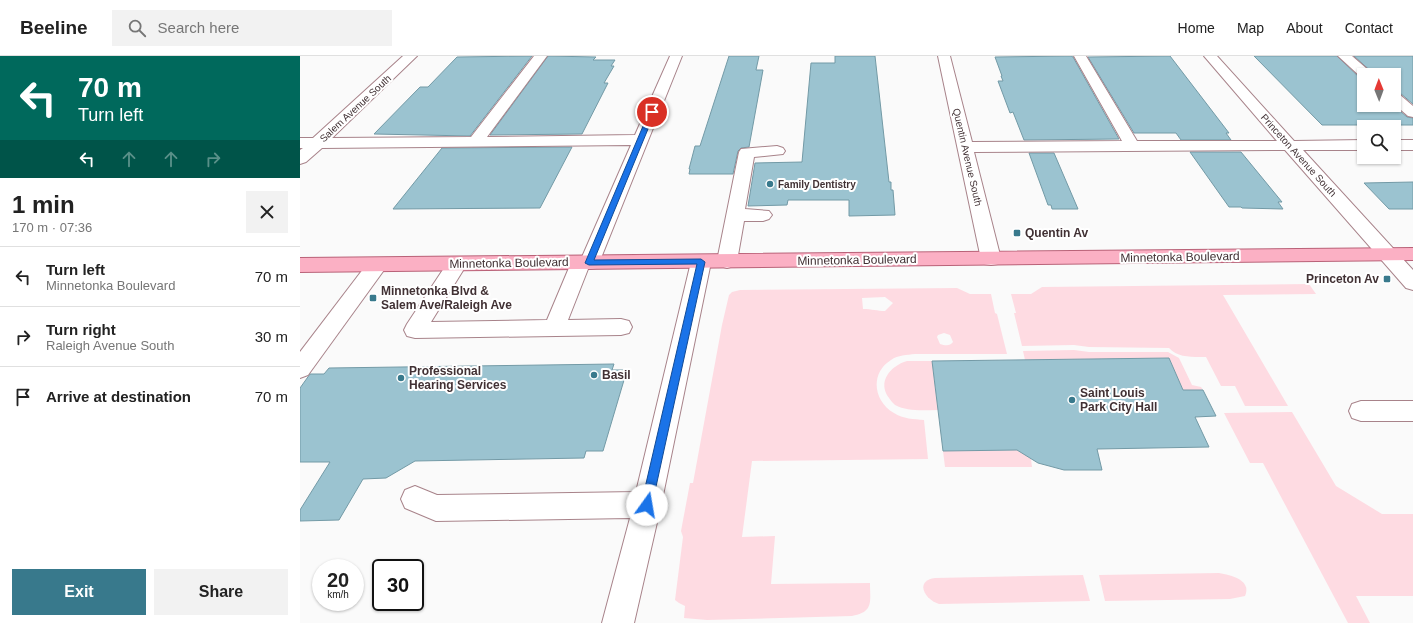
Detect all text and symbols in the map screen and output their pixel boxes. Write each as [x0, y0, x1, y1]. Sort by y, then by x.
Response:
search box [112, 10, 392, 46]
text: Beeline [20, 17, 88, 38]
icon: search [126, 17, 148, 39]
text: Search here [158, 19, 239, 36]
text: Home [1178, 20, 1215, 36]
text: Map [1237, 20, 1264, 36]
text: About [1286, 20, 1323, 36]
text: Contact [1345, 20, 1393, 36]
north arrow [1357, 68, 1401, 112]
map controls [1357, 68, 1401, 164]
icon: left [12, 72, 64, 124]
text: 70 m [78, 72, 142, 103]
street label: Salem Avenue South [318, 73, 393, 144]
pin [635, 95, 669, 129]
icon: arrive [641, 101, 663, 123]
text: Turn left [78, 105, 143, 125]
street label: Quentin Avenue South [951, 107, 984, 207]
street label: Princeton Avenue South [1259, 112, 1339, 199]
button: search [1357, 120, 1401, 164]
icon: left [76, 148, 98, 170]
icon: ahead [118, 148, 140, 170]
icon: ahead [160, 148, 182, 170]
icon: right [202, 148, 224, 170]
marker: Family Dentistry [765, 179, 775, 189]
place label: Family Dentistry [778, 179, 856, 190]
text: 1 min [12, 191, 75, 218]
button: close [246, 191, 288, 233]
text: 170 m · 07:36 [12, 220, 92, 235]
place label: Quentin Av [1025, 226, 1088, 240]
marker: Quentin Av [1012, 228, 1022, 238]
street label: Minnetonka Boulevard [1120, 249, 1240, 265]
street label: Minnetonka Boulevard [797, 252, 917, 268]
street label: Minnetonka Boulevard [449, 255, 569, 271]
text: Turn left [46, 261, 105, 278]
icon: left [12, 266, 34, 288]
text: 70 m [255, 268, 288, 285]
place label: Princeton Av [1306, 272, 1379, 286]
marker: Princeton Av [1382, 274, 1392, 284]
text: Minnetonka Boulevard [46, 278, 175, 293]
place label: Minnetonka Blvd & Salem Ave/Raleigh Ave [381, 284, 512, 312]
marker: Minnetonka Blvd & Salem Ave/Raleigh Ave [368, 293, 378, 303]
text: Turn right [46, 321, 116, 338]
icon: right [12, 326, 34, 348]
text: 30 m [255, 328, 288, 345]
text: Raleigh Avenue South [46, 338, 174, 353]
place label: Professional Hearing Services [409, 364, 507, 392]
place label: Basil [602, 368, 631, 382]
marker: Basil [589, 370, 599, 380]
marker: Professional Hearing Services [396, 373, 406, 383]
icon: arrive [12, 386, 34, 408]
place label: Saint Louis Park City Hall [1080, 386, 1157, 414]
text: Arrive at destination [46, 388, 191, 405]
text: 70 m [255, 388, 288, 405]
marker: Saint Louis Park City Hall [1067, 395, 1077, 405]
position arrow [626, 484, 668, 526]
speed limit sign: 30 [372, 559, 424, 611]
button: Exit [12, 569, 146, 615]
button: Share [154, 569, 288, 615]
text: 20 [327, 569, 349, 591]
text: km/h [327, 589, 349, 600]

